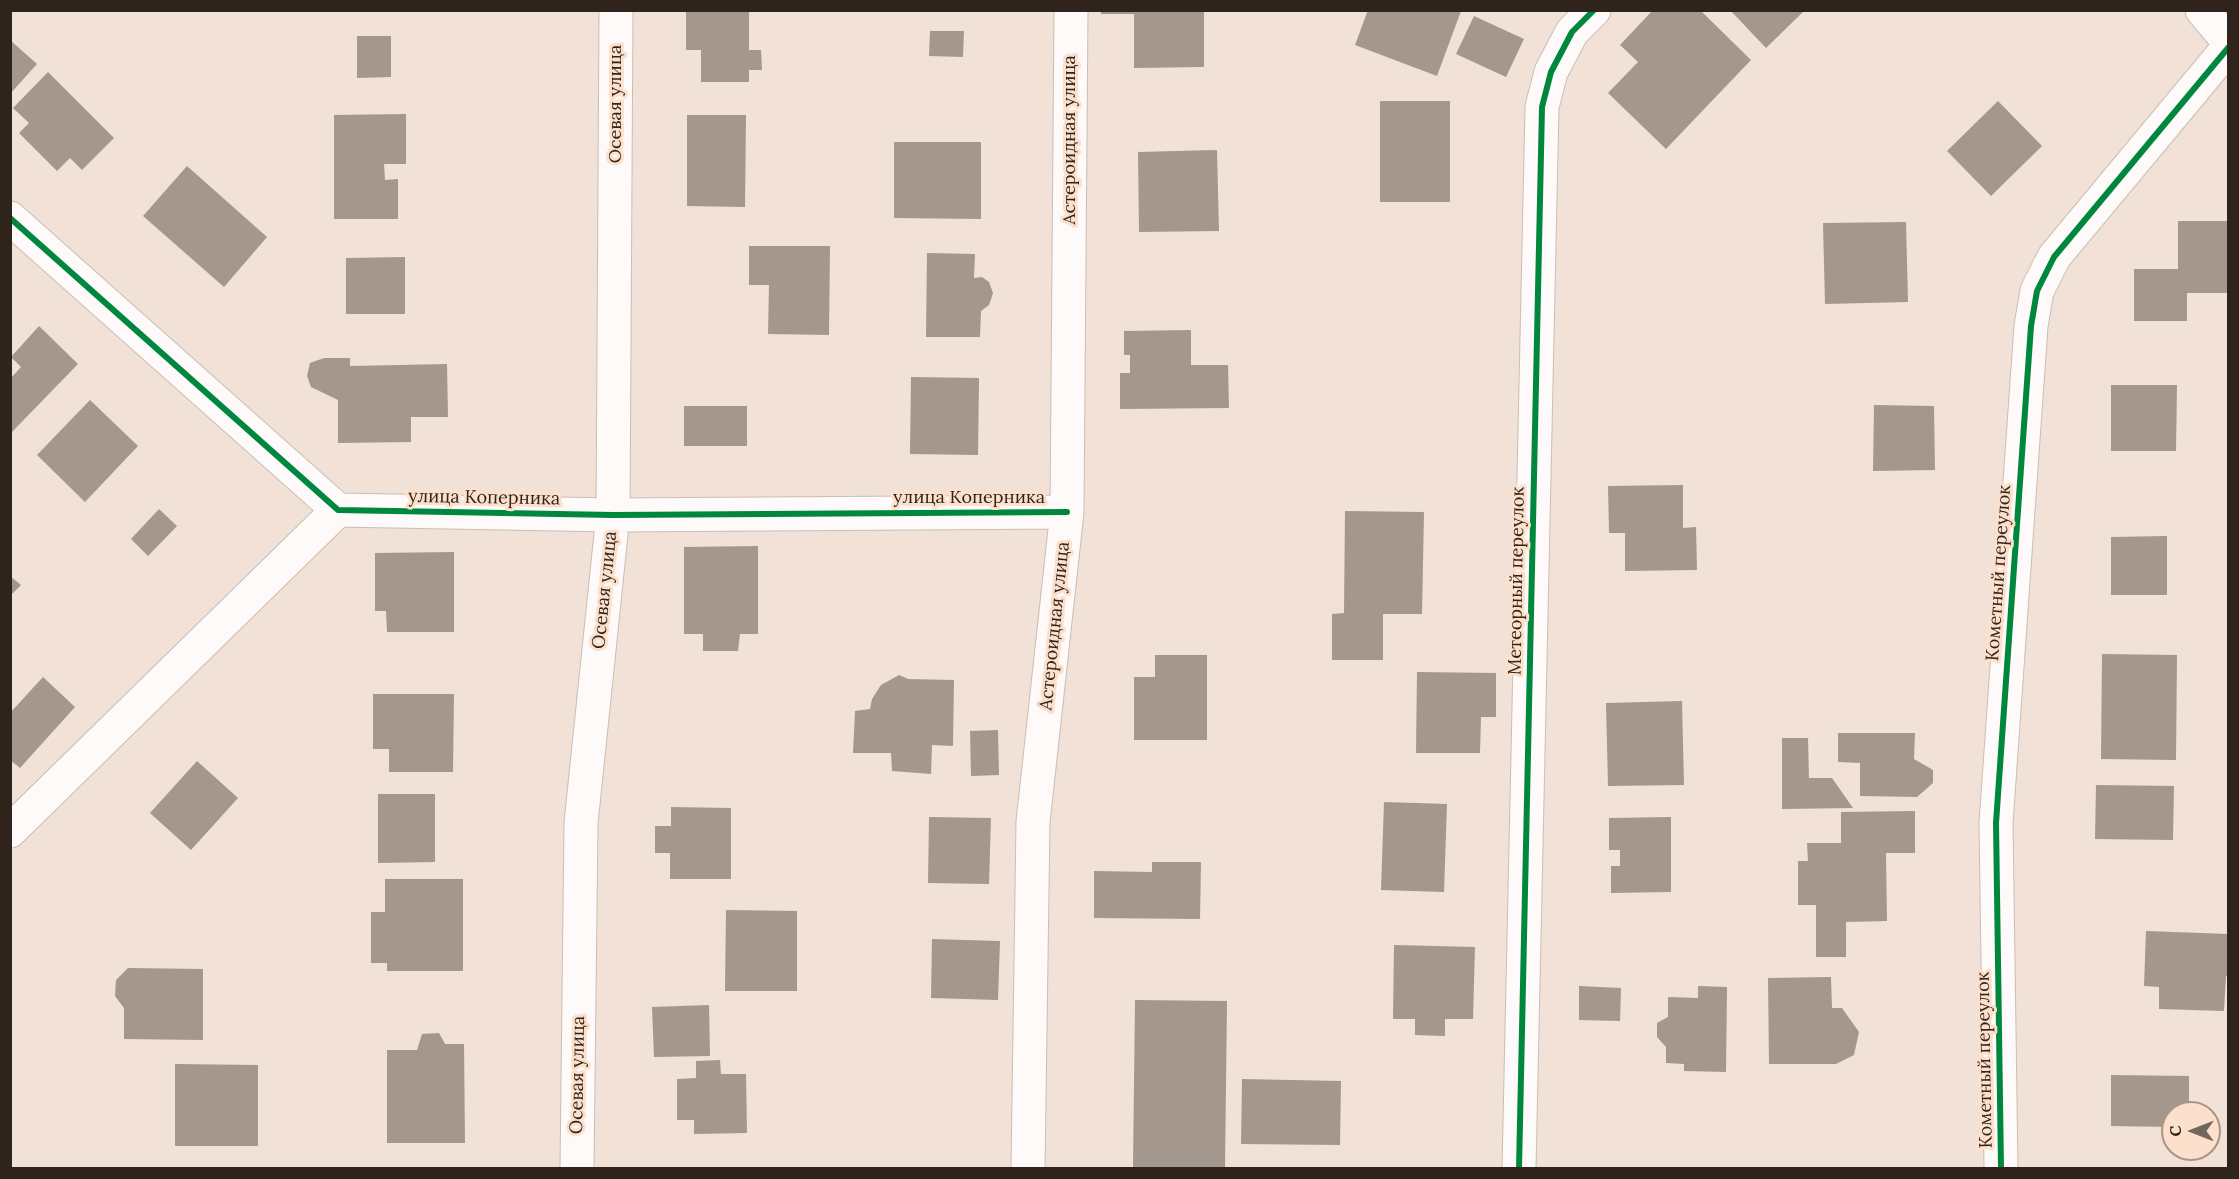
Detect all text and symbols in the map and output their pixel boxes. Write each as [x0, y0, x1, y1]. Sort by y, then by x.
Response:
street label: Осевая улица [605, 45, 627, 163]
street label: Астероидная улица [1059, 55, 1081, 225]
street label: Кометный переулок [1982, 484, 2016, 662]
street label: улица Коперника [408, 486, 560, 510]
street label: улица Коперника [893, 487, 1045, 509]
street label: Метеорный переулок [1505, 487, 1529, 675]
street label: Осевая улица [588, 530, 622, 650]
street label: Астероидная улица [1035, 541, 1075, 711]
street label: Кометный переулок [1973, 971, 1997, 1149]
street label: Осевая улица [566, 1016, 590, 1134]
north arrow [2161, 1101, 2221, 1161]
text: С [2165, 1126, 2185, 1137]

